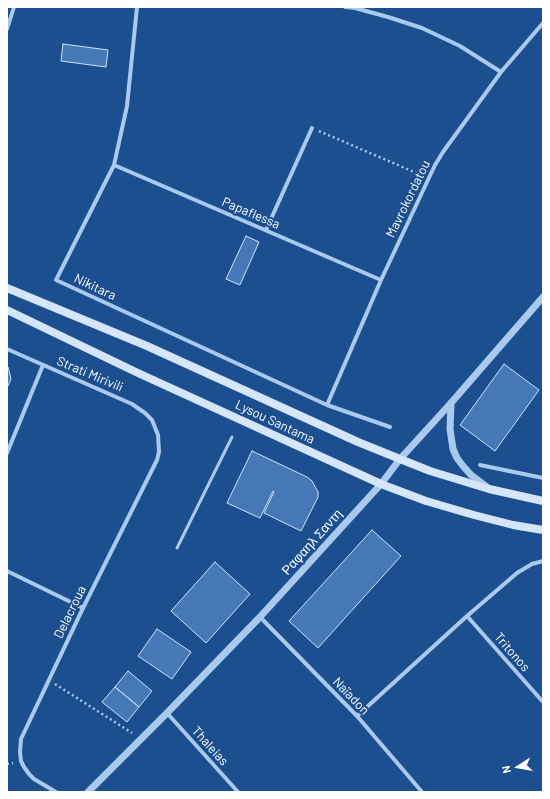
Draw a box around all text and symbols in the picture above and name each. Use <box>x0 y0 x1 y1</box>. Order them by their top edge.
street label: Mavrokordatou <box>383 158 433 240</box>
street label: Papaflessa <box>220 194 282 232</box>
street label: Nikitara <box>71 270 119 304</box>
street label: Strati Mirivili <box>54 353 126 395</box>
street label: Lysou Santama <box>233 397 317 447</box>
street label: Ραφαηλ Σαντη <box>278 506 346 578</box>
street label: Delacroua <box>51 583 89 641</box>
street label: Tritonos <box>491 629 533 675</box>
street label: Naïadon <box>329 674 373 718</box>
street label: Thaleias <box>188 723 232 769</box>
north arrow <box>498 747 538 787</box>
text: N <box>499 765 513 775</box>

